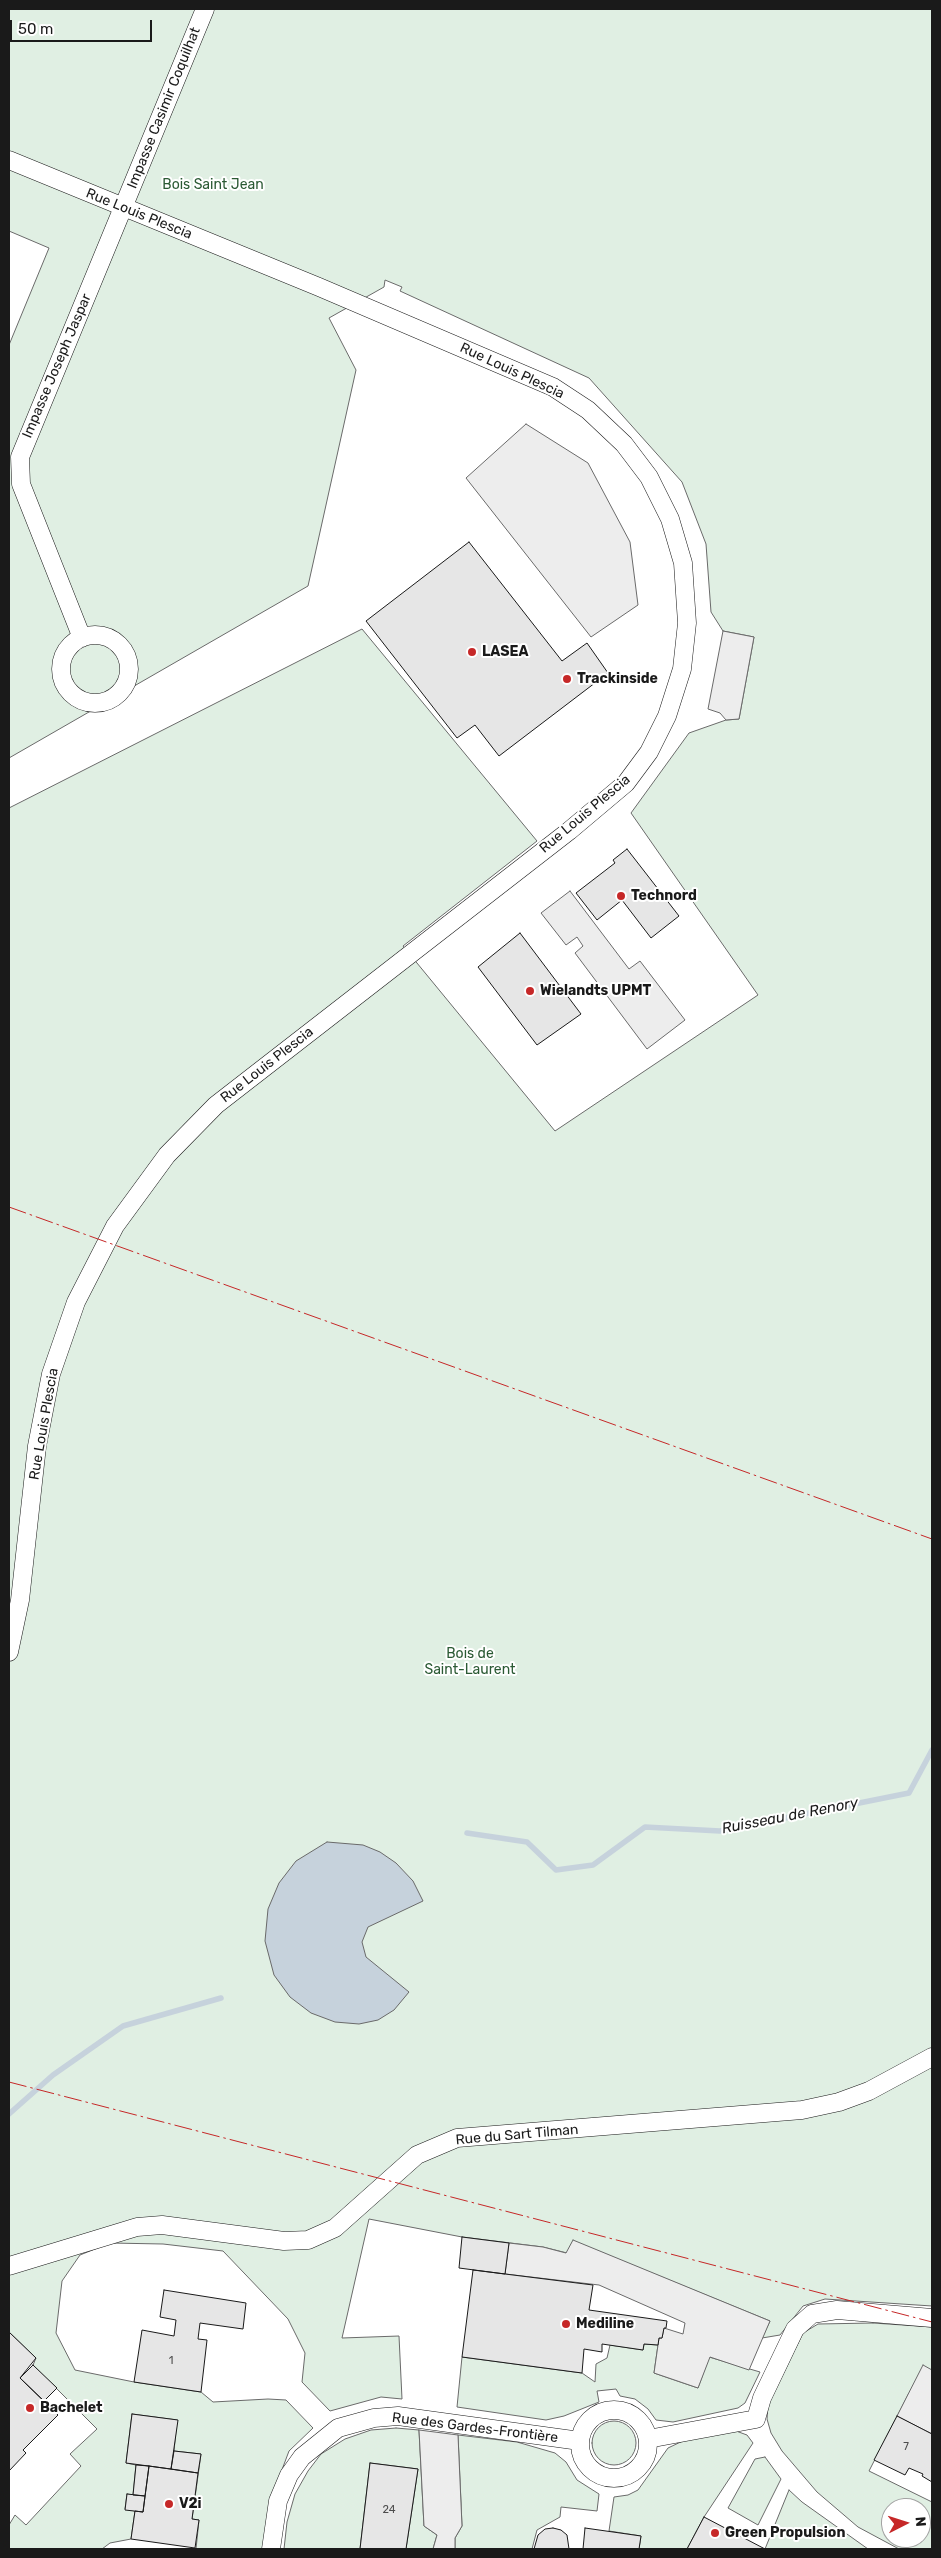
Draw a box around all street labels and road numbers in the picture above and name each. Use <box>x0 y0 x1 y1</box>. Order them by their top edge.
street label: Impasse Casimir Coquilhat <box>124 25 204 191</box>
street label: Rue Louis Plescia <box>83 185 195 243</box>
street label: Impasse Joseph Jaspar <box>19 291 95 441</box>
street label: Rue Louis Plescia <box>457 339 567 403</box>
street label: Rue Louis Plescia <box>536 771 634 857</box>
street label: Rue Louis Plescia <box>217 1024 317 1106</box>
street label: Rue Louis Plescia <box>26 1367 62 1481</box>
street label: Rue du Sart Tilman <box>455 2121 579 2149</box>
street label: Rue des Gardes-Frontière <box>391 2409 559 2447</box>

